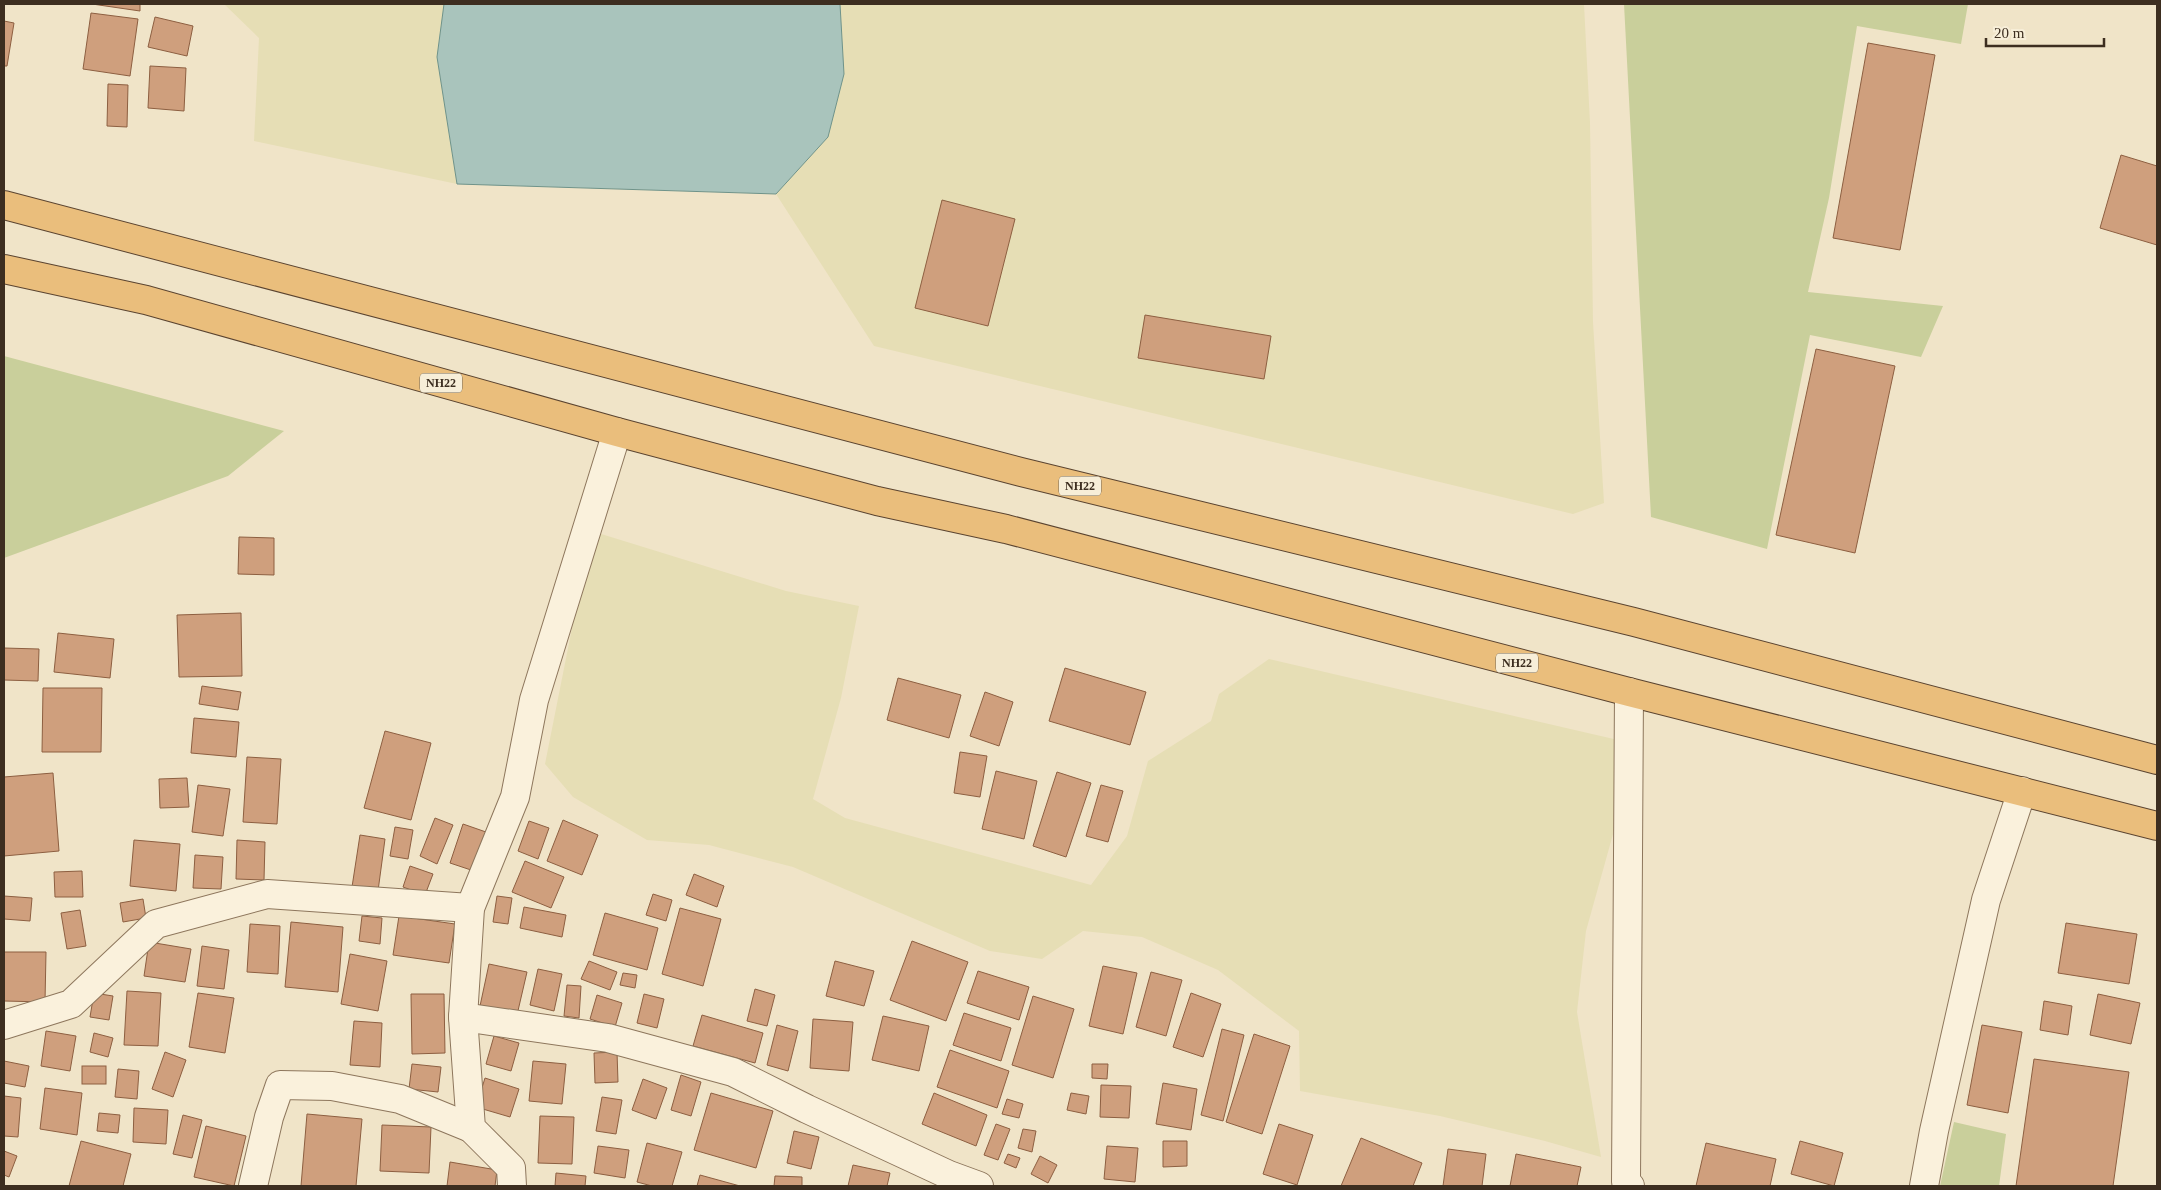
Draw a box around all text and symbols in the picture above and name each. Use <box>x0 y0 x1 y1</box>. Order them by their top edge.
scale bar <box>1986 15 2104 47</box>
text: 20 m <box>1994 25 2025 41</box>
road number: NH22 <box>420 373 462 392</box>
road number: NH22 <box>1059 476 1101 496</box>
road number: NH22 <box>1496 654 1538 672</box>

